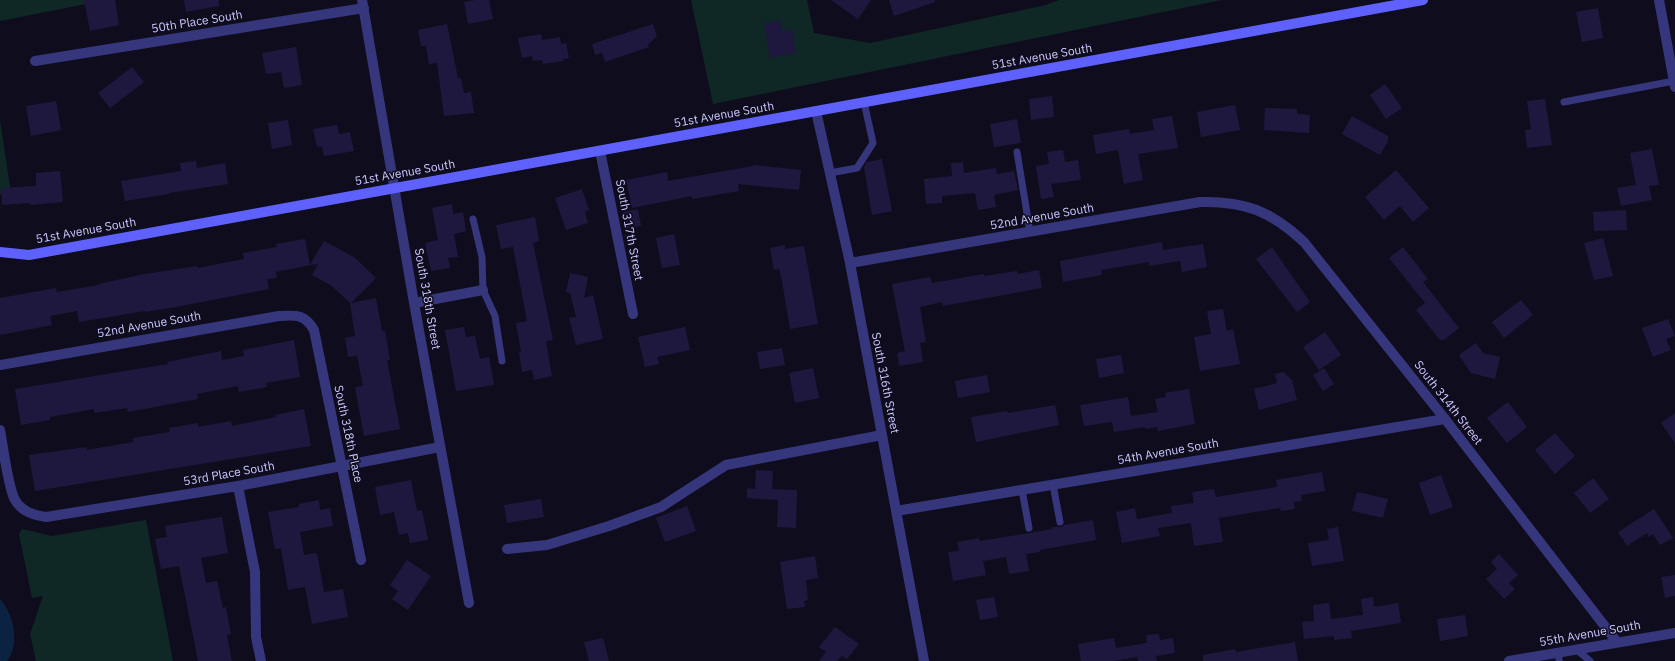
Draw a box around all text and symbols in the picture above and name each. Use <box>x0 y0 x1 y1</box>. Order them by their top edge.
street label: 50th Place South <box>150 8 244 36</box>
street label: 51st Avenue South <box>991 41 1093 73</box>
street label: 51st Avenue South <box>673 99 775 131</box>
street label: 51st Avenue South <box>354 157 456 189</box>
street label: South 317th Street <box>612 178 646 282</box>
street label: 52nd Avenue South <box>989 201 1095 233</box>
street label: 51st Avenue South <box>35 215 137 247</box>
street label: South 318th Street <box>411 247 443 351</box>
street label: 52nd Avenue South <box>96 309 202 341</box>
street label: South 316th Street <box>868 331 902 435</box>
street label: South 314th Street <box>1411 358 1485 448</box>
street label: South 318th Place <box>331 384 365 484</box>
street label: 54th Avenue South <box>1116 436 1220 468</box>
street label: 53rd Place South <box>182 459 276 489</box>
street label: 55th Avenue South <box>1538 618 1642 650</box>

